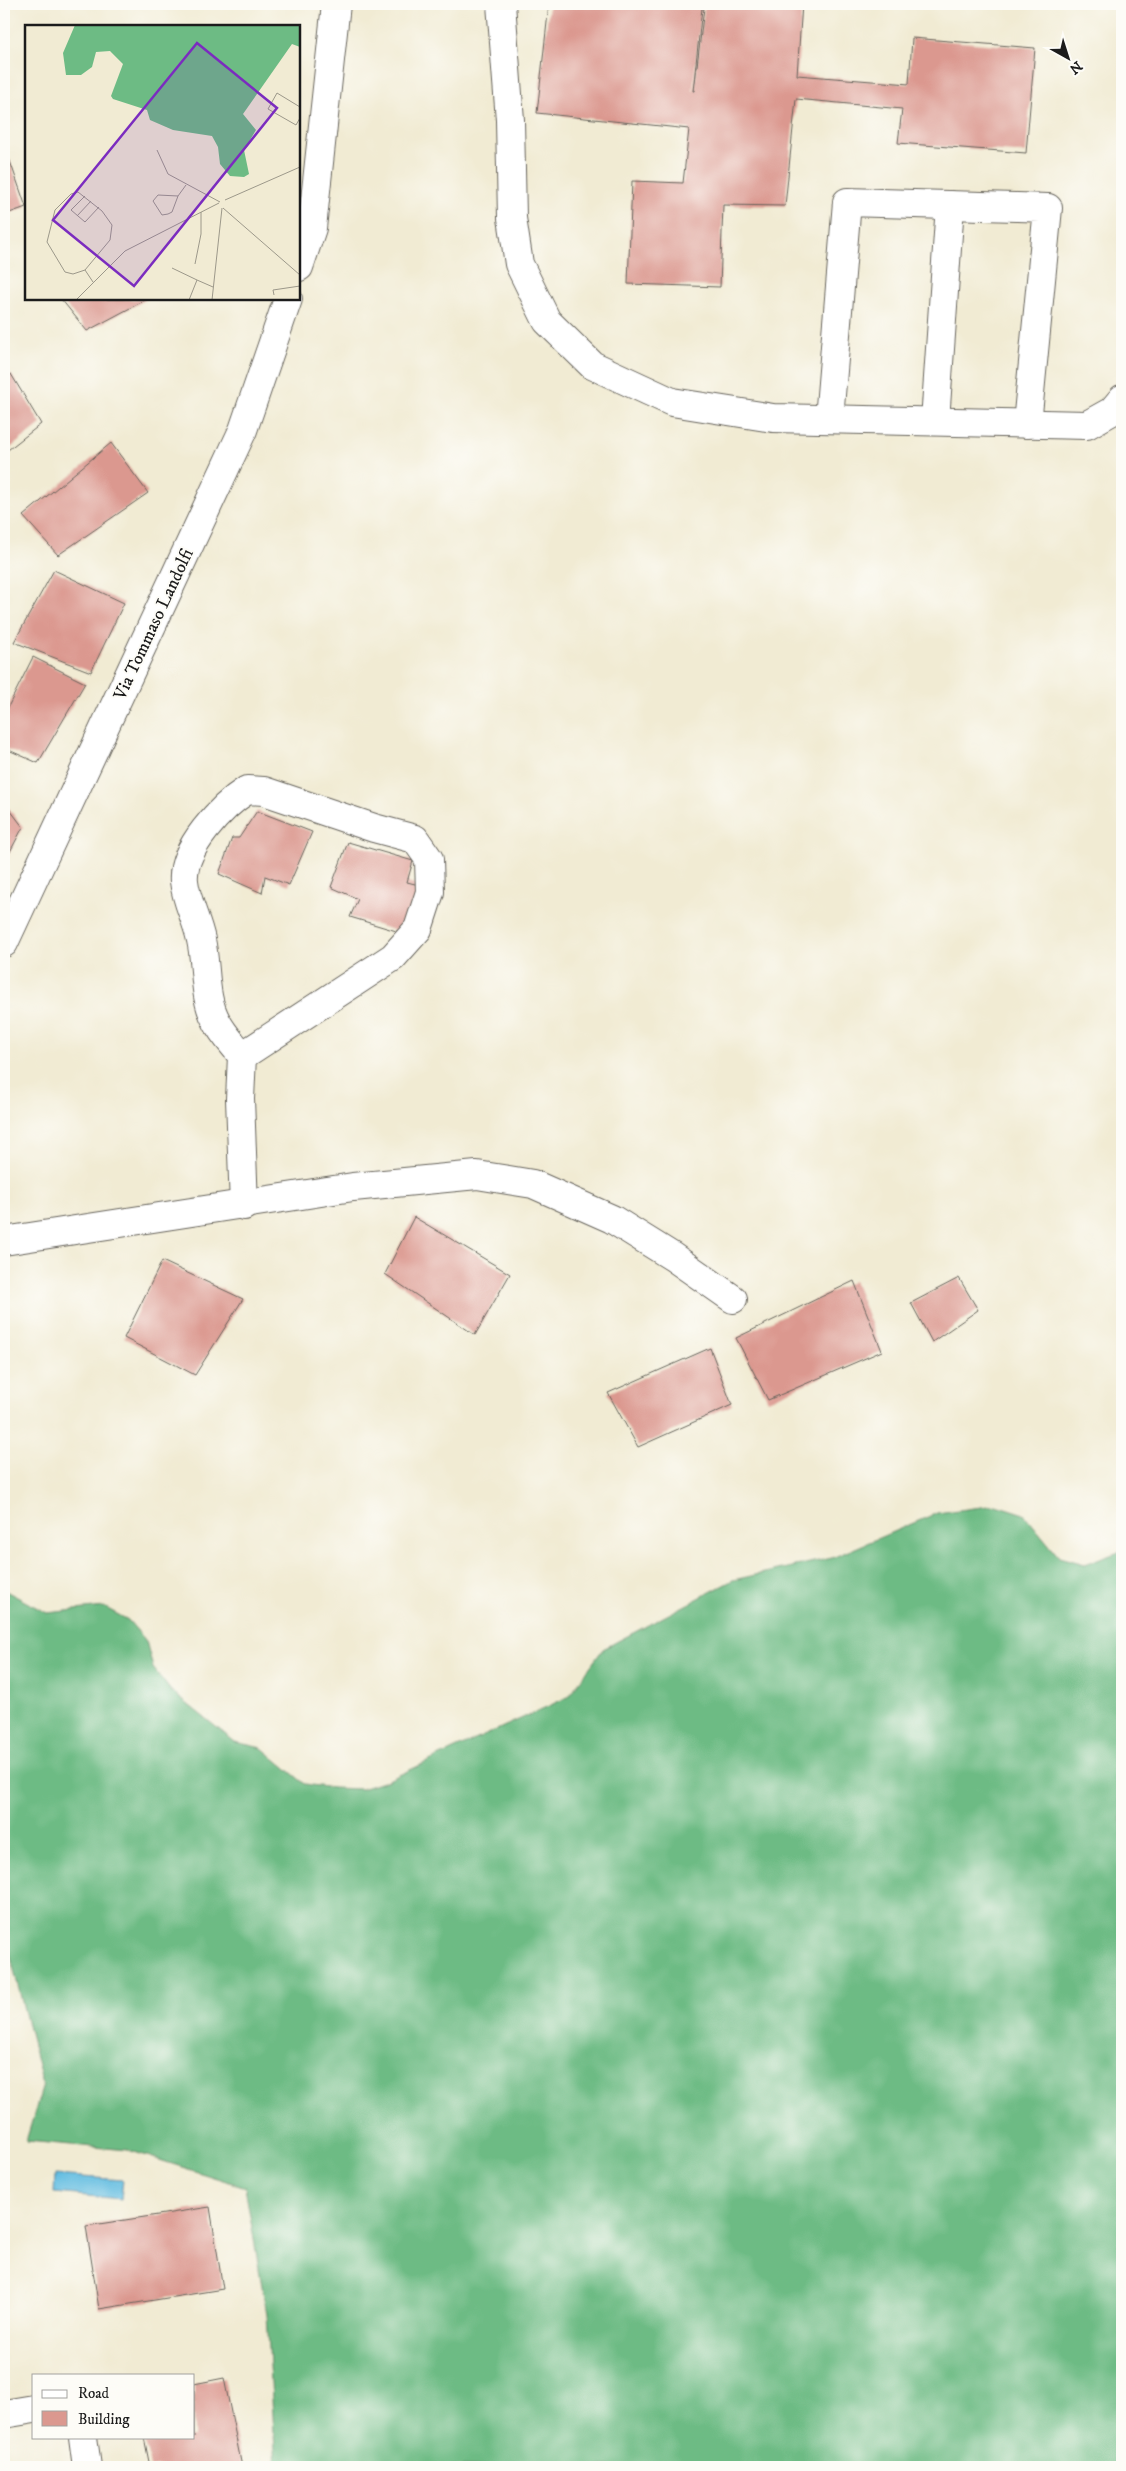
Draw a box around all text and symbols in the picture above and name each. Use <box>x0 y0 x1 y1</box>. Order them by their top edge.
inset map <box>25 25 300 300</box>
north arrow <box>1044 32 1094 82</box>
text: N <box>1065 57 1086 78</box>
street label: Via Tommaso Landolfi <box>109 545 199 704</box>
legend <box>32 2374 195 2438</box>
text: Road <box>78 2384 110 2403</box>
text: Building <box>78 2410 130 2429</box>

